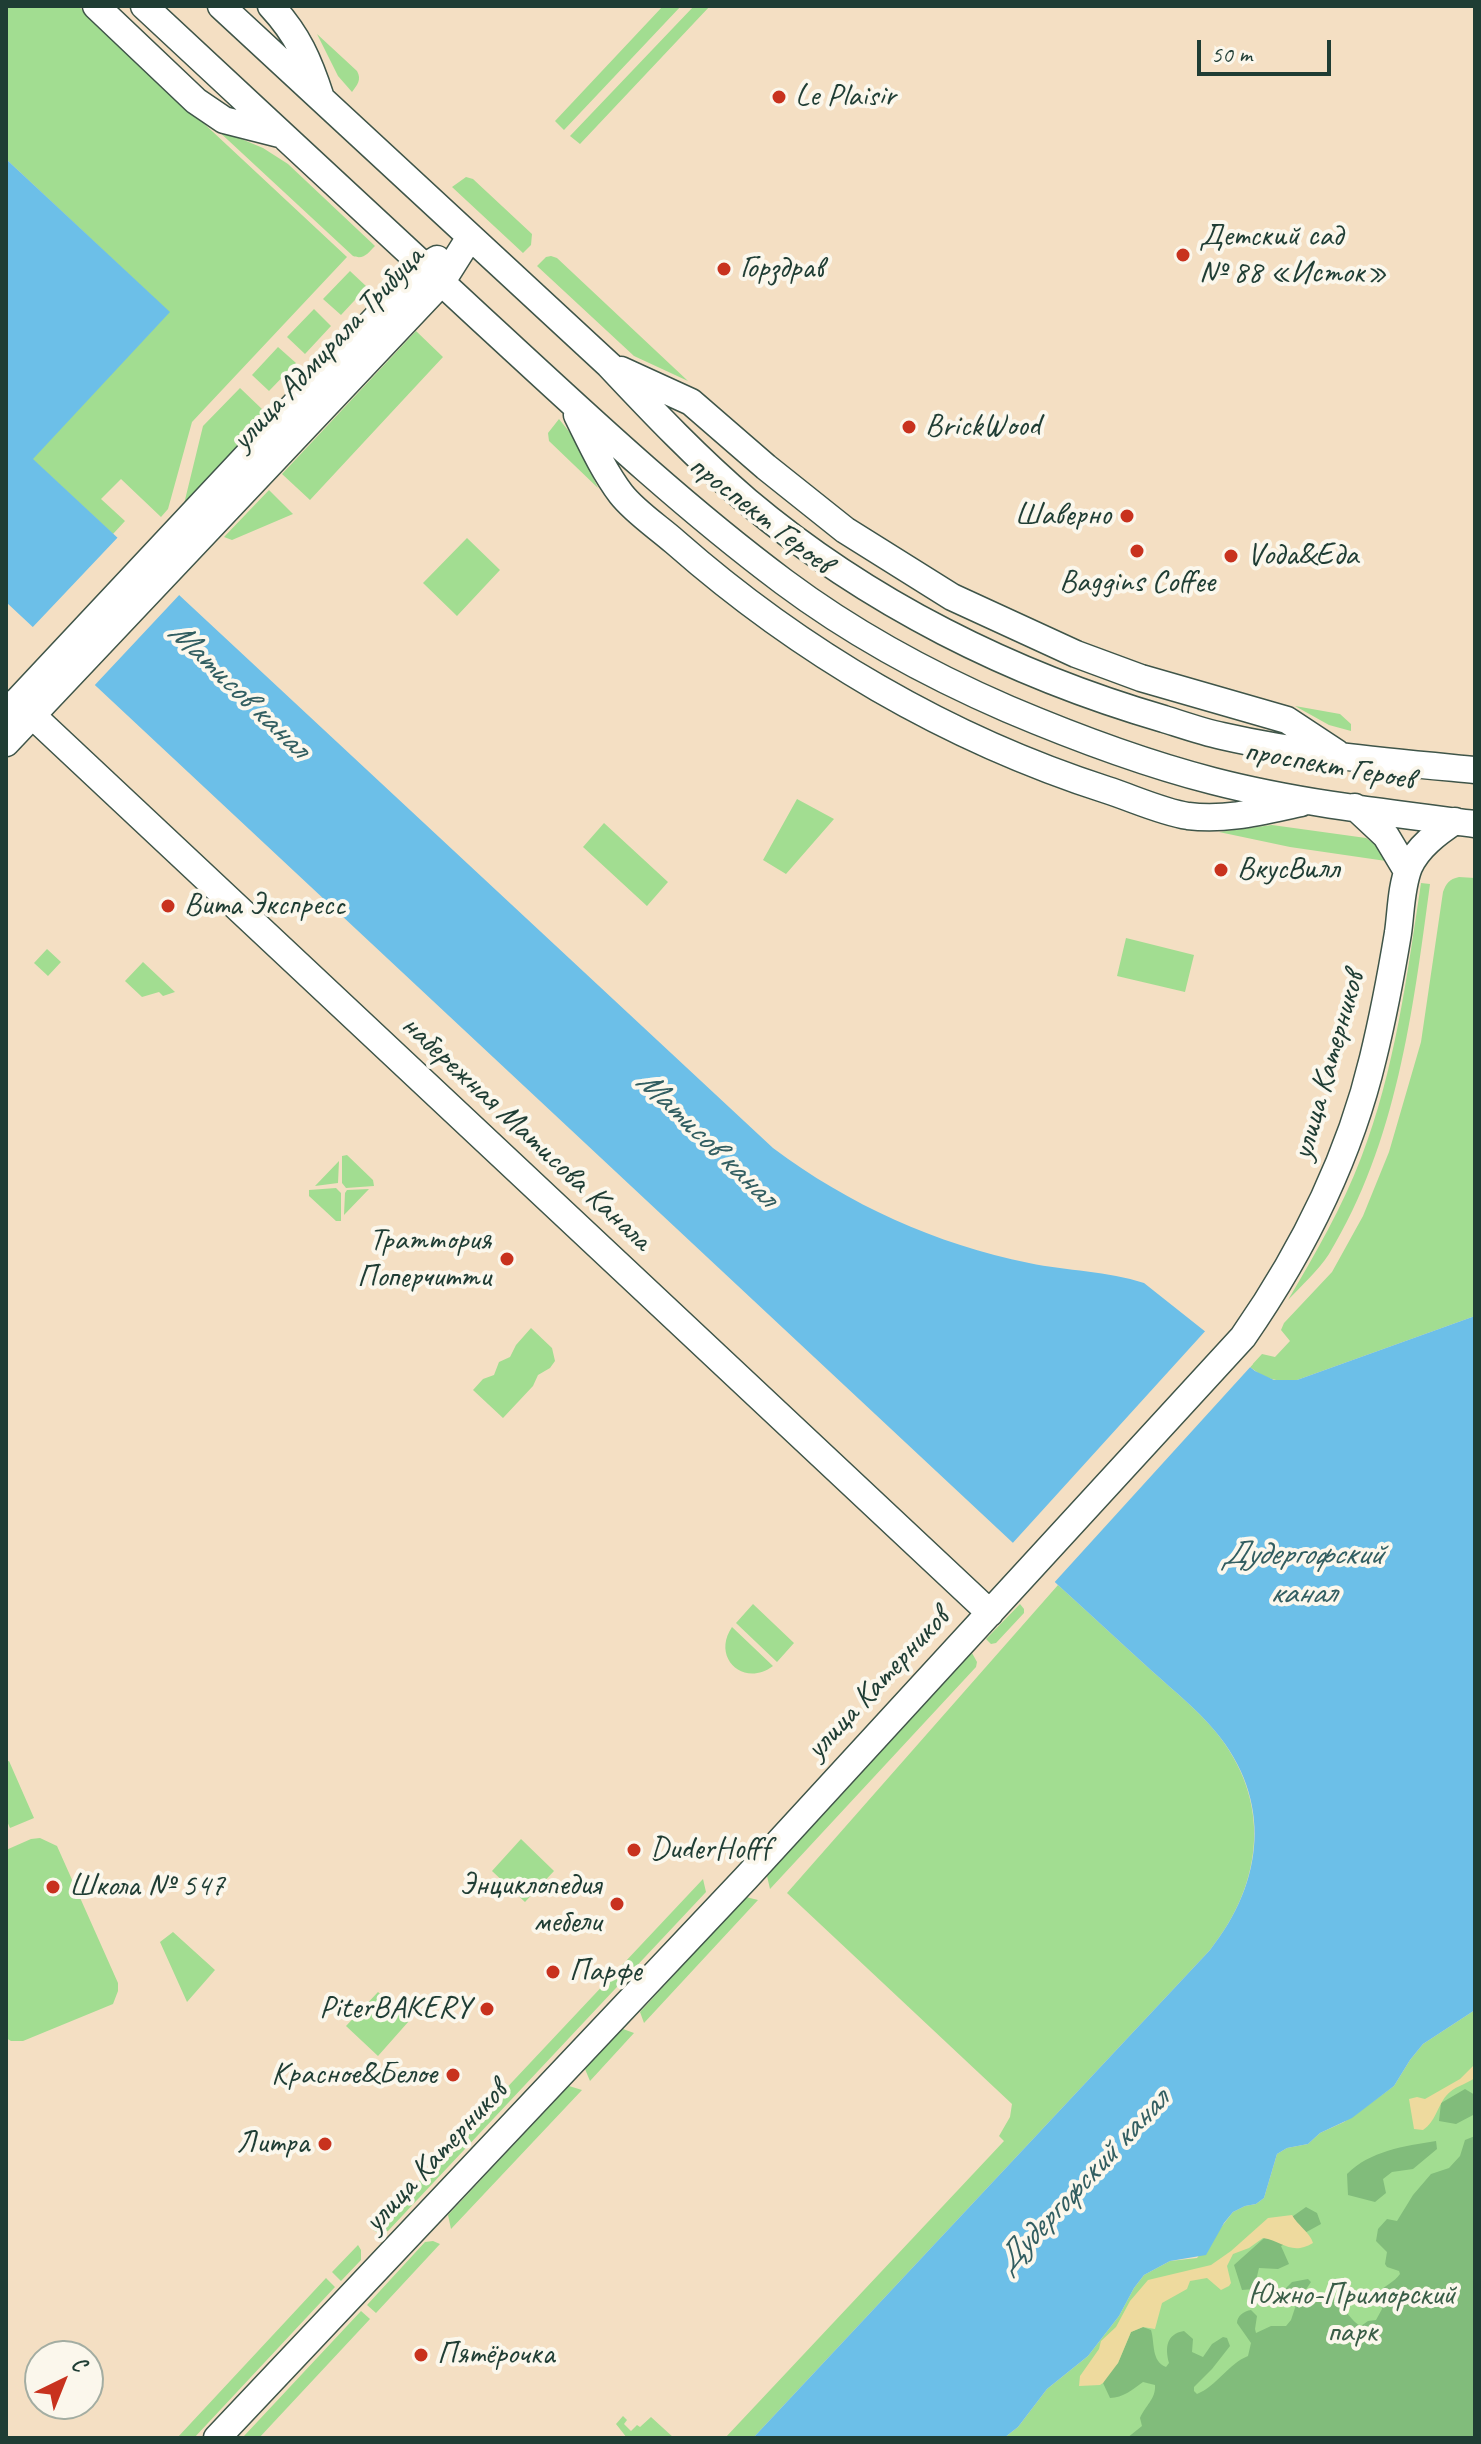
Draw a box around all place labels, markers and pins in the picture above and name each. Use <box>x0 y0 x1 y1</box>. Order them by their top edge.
place label: Le Plaisir <box>795 78 896 116</box>
marker: Le Plaisir <box>770 88 788 106</box>
place label: Детский сад № 88 «Исток» <box>1199 218 1387 293</box>
marker: Детский сад № 88 «Исток» <box>1174 246 1192 264</box>
place label: Горздрав <box>740 250 823 288</box>
marker: Горздрав <box>715 260 733 278</box>
place label: BrickWood <box>925 408 1040 446</box>
marker: BrickWood <box>900 418 918 436</box>
place label: Шаверно <box>1014 497 1111 535</box>
marker: Шаверно <box>1118 507 1136 525</box>
place label: Vода&Еда <box>1247 537 1358 575</box>
marker: Baggins Coffee <box>1128 542 1146 560</box>
marker: Vода&Еда <box>1222 547 1240 565</box>
place label: Baggins Coffee <box>1059 564 1215 602</box>
place label: ВкусВилл <box>1237 851 1339 889</box>
marker: ВкусВилл <box>1212 861 1230 879</box>
place label: Вита Экспресс <box>184 887 345 925</box>
marker: Вита Экспресс <box>159 897 177 915</box>
place label: Траттория Поперчитти <box>357 1222 491 1297</box>
marker: Траттория Поперчитти <box>498 1250 516 1268</box>
place label: DuderHofff <box>650 1831 769 1869</box>
marker: DuderHofff <box>625 1841 643 1859</box>
place label: Энциклопедия мебели <box>459 1867 601 1942</box>
place label: Школа № 547 <box>69 1868 225 1906</box>
marker: Школа № 547 <box>44 1878 62 1896</box>
marker: Энциклопедия мебели <box>608 1895 626 1913</box>
place label: Парфе <box>569 1953 641 1991</box>
marker: Парфе <box>544 1963 562 1981</box>
place label: PiterBAKERY <box>319 1990 471 2028</box>
marker: PiterBAKERY <box>478 2000 496 2018</box>
place label: Красное&Белое <box>271 2056 437 2094</box>
marker: Красное&Белое <box>444 2066 462 2084</box>
place label: Литра <box>237 2125 309 2163</box>
marker: Литра <box>316 2135 334 2153</box>
place label: Пятёрочка <box>437 2336 554 2374</box>
marker: Пятёрочка <box>412 2346 430 2364</box>

